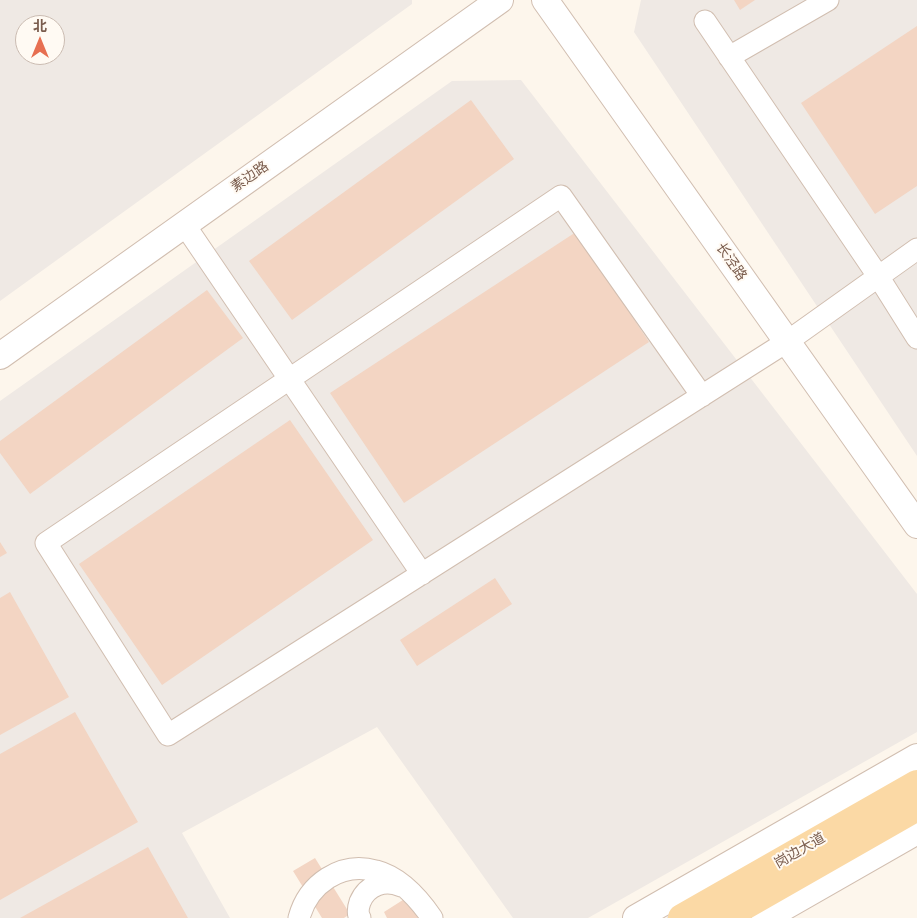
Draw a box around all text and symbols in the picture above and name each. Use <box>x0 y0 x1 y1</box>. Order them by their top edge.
north arrow <box>15 15 65 65</box>
text: 北 <box>33 18 47 34</box>
street label: 素边路 <box>228 158 272 196</box>
street label: 长泾路 <box>712 240 750 284</box>
street label: 岗边大道 <box>772 830 828 872</box>

